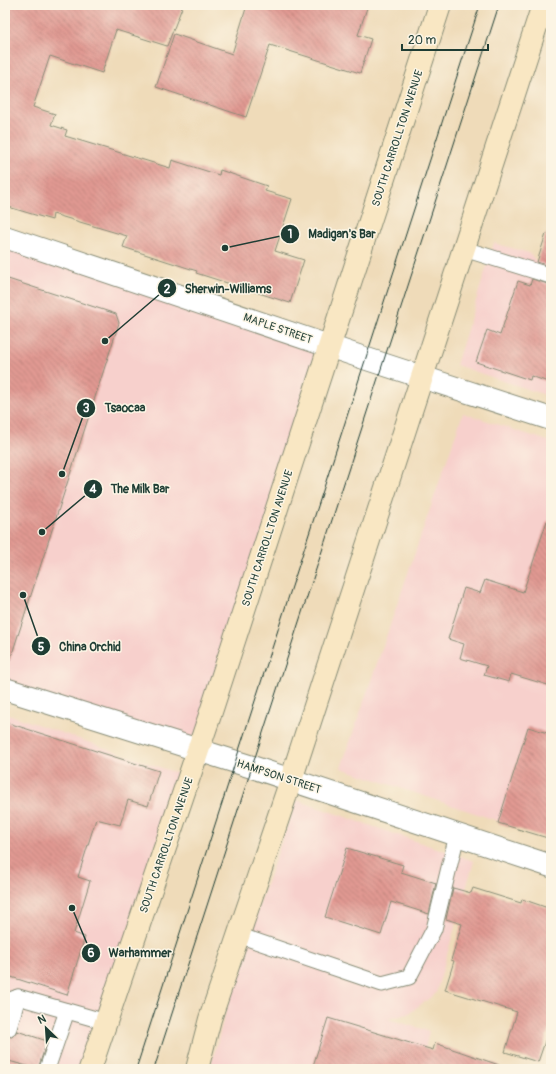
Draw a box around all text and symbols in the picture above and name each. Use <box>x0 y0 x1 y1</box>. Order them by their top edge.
scale bar <box>402 26 488 52</box>
text: 20 m <box>408 33 437 48</box>
street label: SOUTH CARROLLTON AVENUE <box>369 68 426 208</box>
callout: Madigan's Bar <box>280 222 384 246</box>
text: 1 <box>288 227 292 242</box>
text: Madigan's Bar <box>308 227 376 242</box>
callout: Sherwin-Williams <box>157 276 279 300</box>
text: 2 <box>164 282 171 297</box>
text: Sherwin-Williams <box>185 282 272 297</box>
street label: MAPLE STREET <box>242 311 314 346</box>
callout: Tsaocaa <box>76 396 153 420</box>
text: 3 <box>83 401 90 416</box>
text: Tsaocaa <box>104 401 146 416</box>
street label: SOUTH CARROLLTON AVENUE <box>239 468 296 608</box>
callout: The Milk Bar <box>83 477 177 501</box>
text: 4 <box>89 482 97 497</box>
text: The Milk Bar <box>110 482 170 497</box>
callout: China Orchid <box>31 634 129 658</box>
text: 5 <box>38 640 45 655</box>
text: China Orchid <box>59 640 121 655</box>
street label: HAMPSON STREET <box>235 757 323 796</box>
street label: SOUTH CARROLLTON AVENUE <box>137 775 196 915</box>
callout: Warhammer <box>81 941 180 965</box>
text: 6 <box>88 946 95 961</box>
text: Warhammer <box>109 946 172 961</box>
north arrow <box>26 1008 66 1048</box>
text: N <box>36 1012 49 1027</box>

